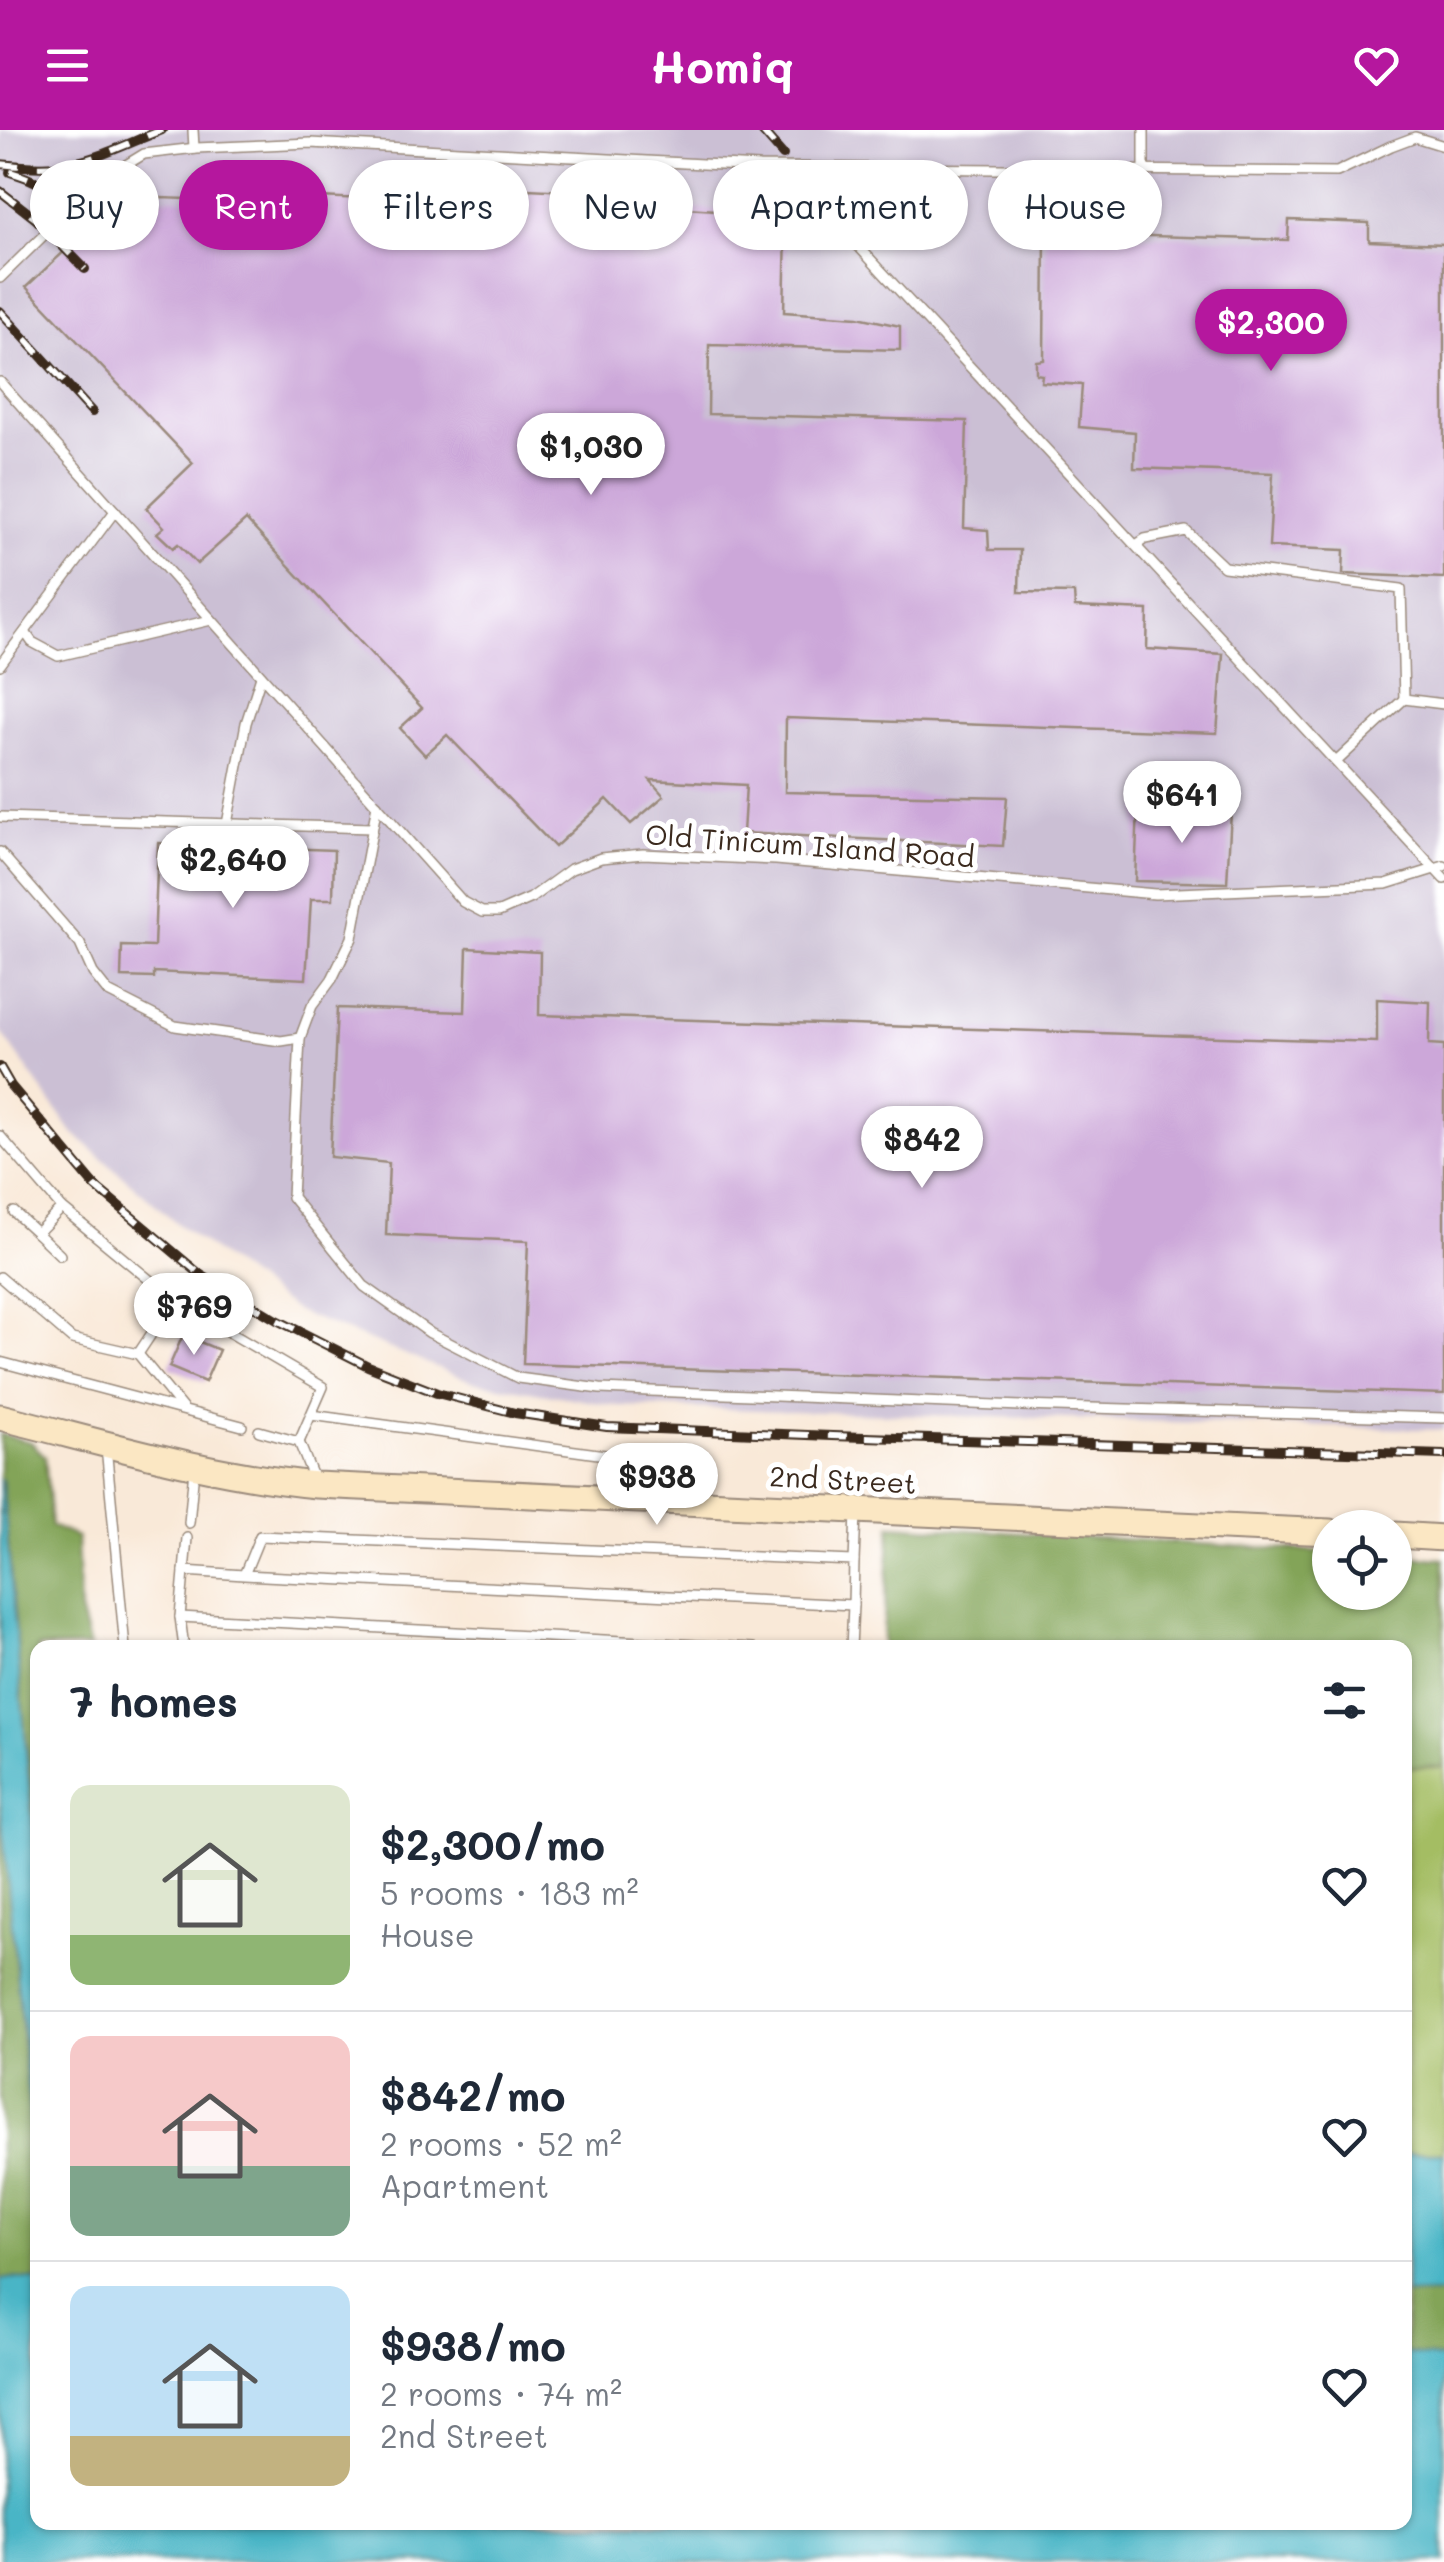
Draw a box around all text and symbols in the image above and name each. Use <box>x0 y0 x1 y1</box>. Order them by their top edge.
text: Homiq <box>650 36 794 94</box>
icon: menu <box>40 38 95 93</box>
icon: heart <box>1349 38 1404 93</box>
chip: Buy <box>30 160 159 250</box>
chip: Rent <box>179 160 328 250</box>
chip: Filters <box>348 160 529 250</box>
chip: New <box>549 160 693 250</box>
chip: Apartment <box>713 160 968 250</box>
chip: House <box>988 160 1162 250</box>
pin: $2,300 <box>1190 289 1352 374</box>
text: $2,300 <box>1217 300 1325 342</box>
pin: $1,030 <box>510 413 672 498</box>
text: $1,030 <box>539 424 643 466</box>
pin: $641 <box>1123 761 1241 846</box>
text: $641 <box>1145 772 1219 814</box>
street label: Old Tinicum Island Road <box>644 816 976 874</box>
pin: $2,640 <box>152 826 314 911</box>
text: $2,640 <box>179 837 287 879</box>
pin: $842 <box>863 1106 981 1191</box>
text: $842 <box>883 1117 961 1159</box>
pin: $769 <box>135 1273 253 1358</box>
text: $769 <box>156 1284 232 1326</box>
pin: $938 <box>598 1443 716 1528</box>
text: $938 <box>618 1454 696 1496</box>
street label: 2nd Street <box>769 1457 917 1501</box>
map controls <box>1312 1510 1412 1610</box>
button: locate <box>1312 1510 1412 1610</box>
text: 7 homes <box>70 1673 238 1728</box>
icon: filters <box>1317 1673 1372 1728</box>
text: $2,300/mo <box>380 1816 605 1871</box>
icon: home <box>150 1825 270 1945</box>
icon: heart <box>1317 1858 1372 1913</box>
text: 5 rooms · 183 m² <box>380 1871 639 1913</box>
text: House <box>380 1913 475 1955</box>
text: $842/mo <box>380 2067 565 2122</box>
icon: home <box>150 2076 270 2196</box>
icon: heart <box>1317 2109 1372 2164</box>
text: 2 rooms · 52 m² <box>380 2122 622 2164</box>
text: Apartment <box>380 2164 549 2206</box>
text: $938/mo <box>380 2317 566 2372</box>
icon: home <box>150 2326 270 2446</box>
icon: heart <box>1317 2359 1372 2414</box>
text: 2 rooms · 74 m² <box>380 2372 622 2414</box>
text: 2nd Street <box>380 2414 548 2456</box>

